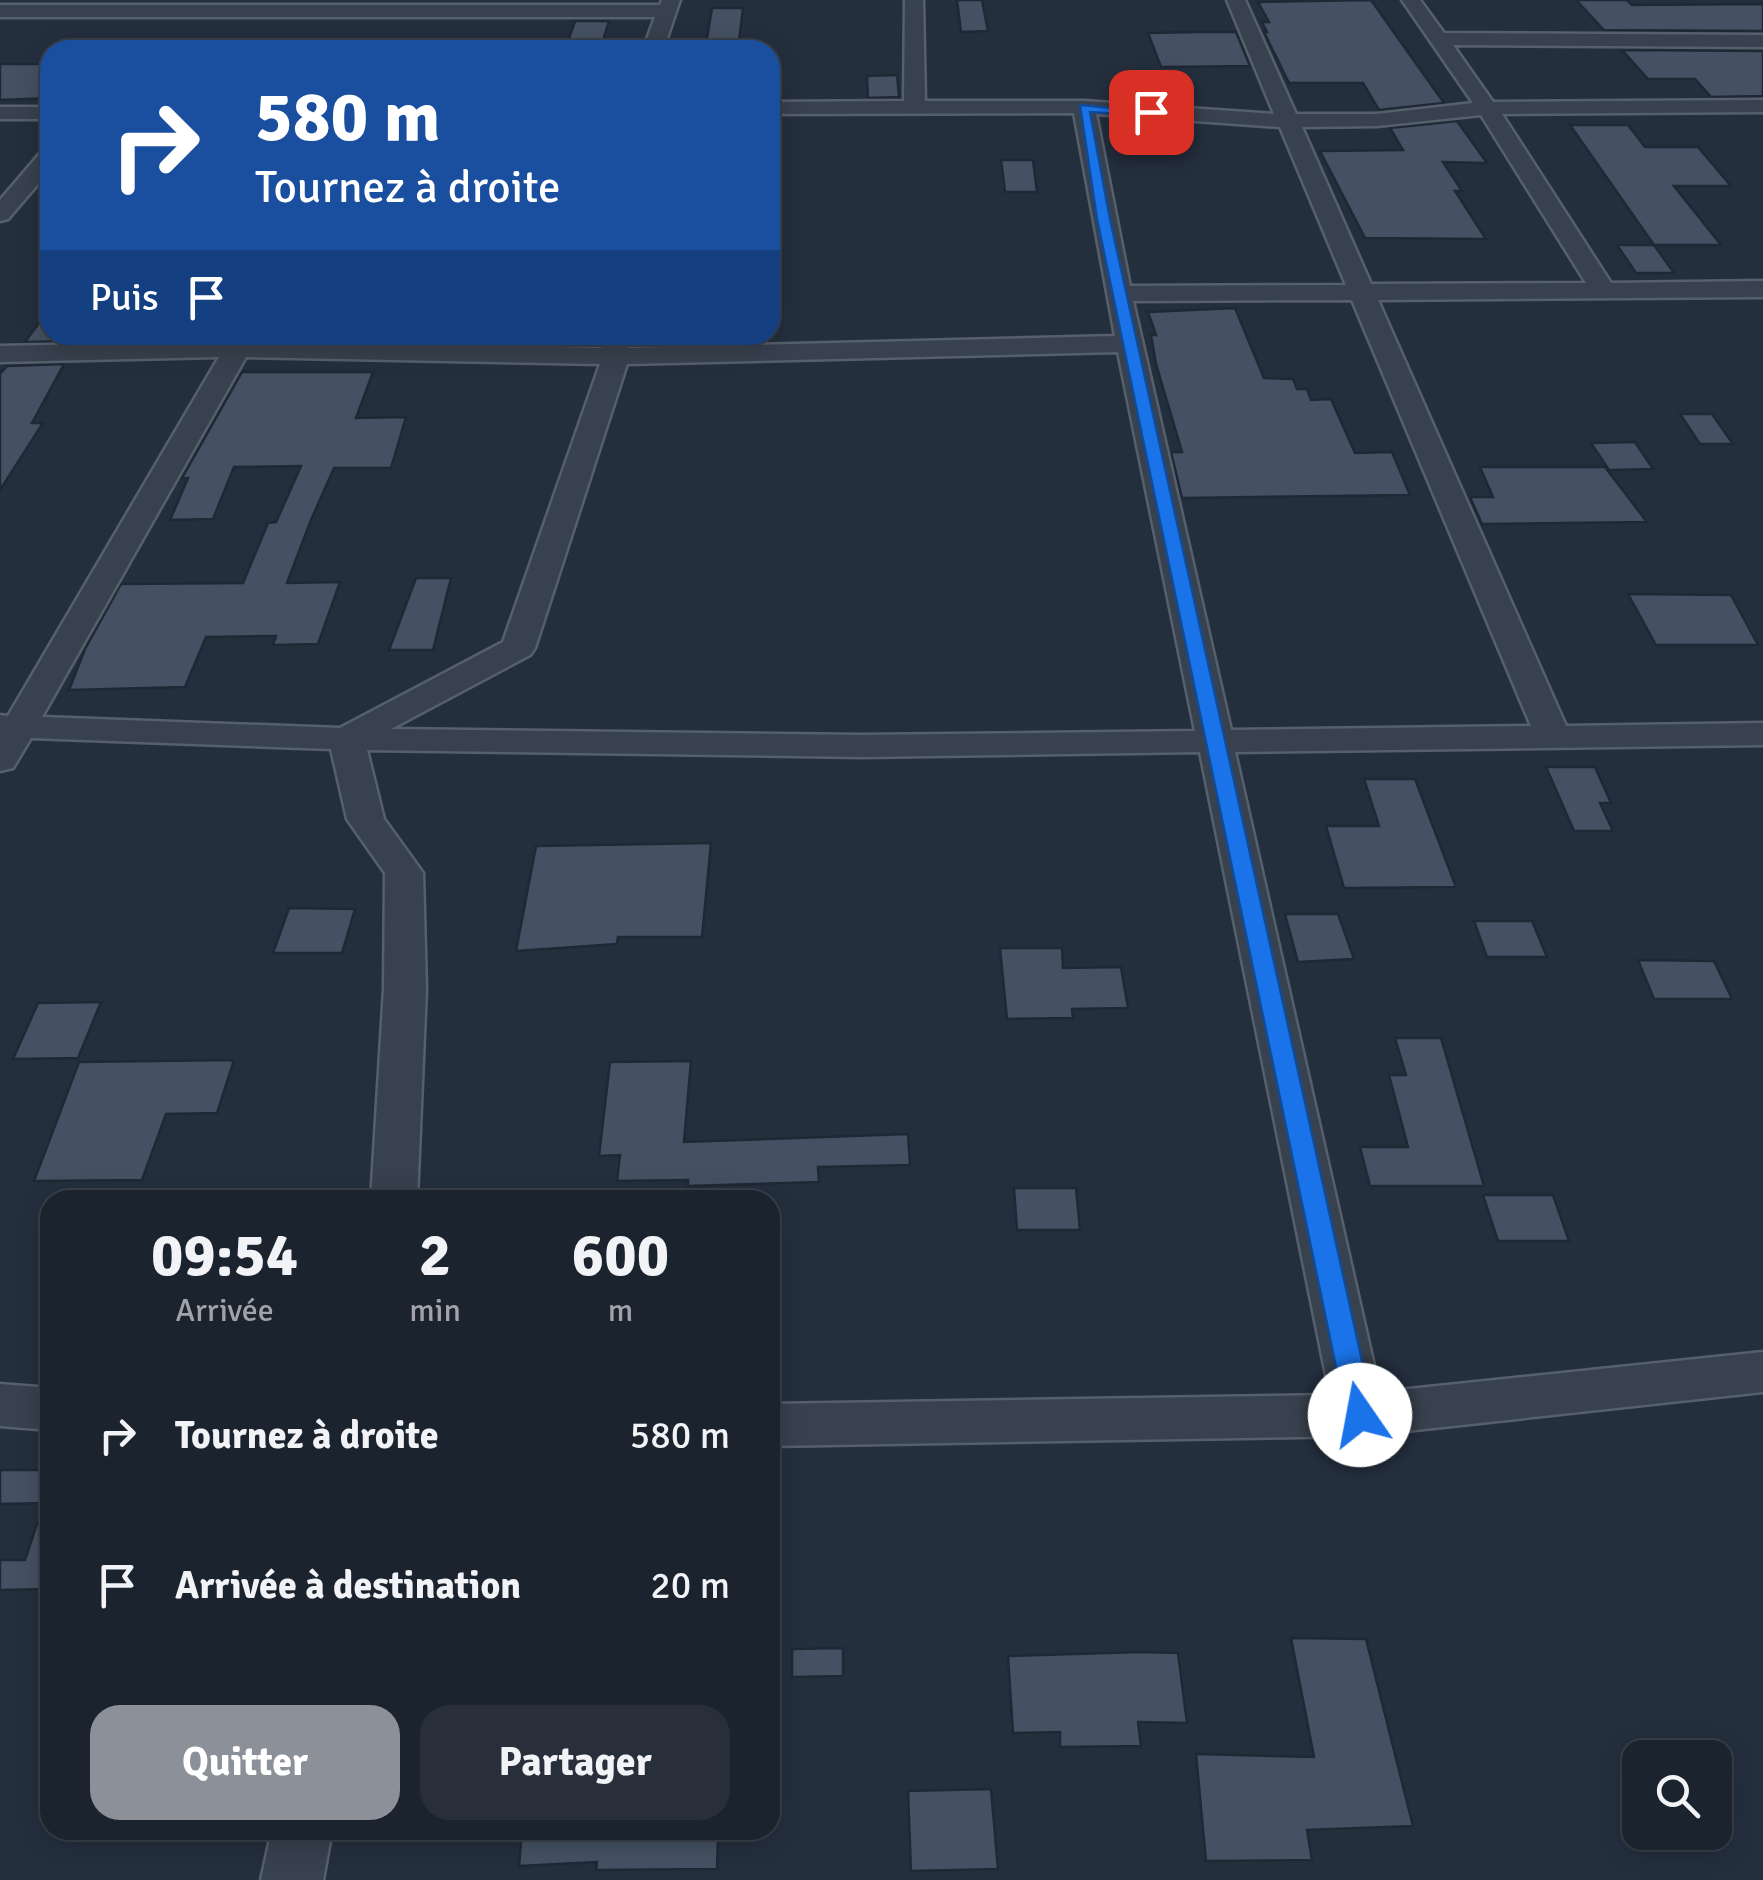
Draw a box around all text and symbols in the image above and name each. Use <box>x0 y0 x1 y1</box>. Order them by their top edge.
pin <box>1109 70 1194 155</box>
text: 580 m <box>255 74 440 160</box>
icon: right <box>90 80 220 210</box>
icon: arrive <box>1124 85 1179 140</box>
text: Tournez à droite <box>255 160 561 215</box>
icon: arrive <box>179 270 234 325</box>
text: Puis <box>90 274 159 321</box>
text: 09:54 <box>151 1219 298 1293</box>
text: 2 <box>419 1219 451 1293</box>
text: 600 <box>572 1219 669 1293</box>
text: Arrivée <box>176 1291 274 1330</box>
text: min <box>409 1291 461 1330</box>
text: m <box>608 1291 633 1330</box>
position arrow <box>1308 1363 1412 1467</box>
icon: right <box>90 1408 145 1463</box>
text: Tournez à droite <box>175 1412 439 1459</box>
text: 580 m <box>630 1412 730 1459</box>
icon: arrive <box>90 1558 145 1613</box>
text: Arrivée à destination <box>175 1562 521 1609</box>
text: 20 m <box>650 1562 730 1609</box>
button: Quitter <box>90 1705 400 1820</box>
button: Partager <box>420 1705 730 1820</box>
map controls <box>1622 1740 1732 1850</box>
button: search <box>1622 1740 1732 1850</box>

